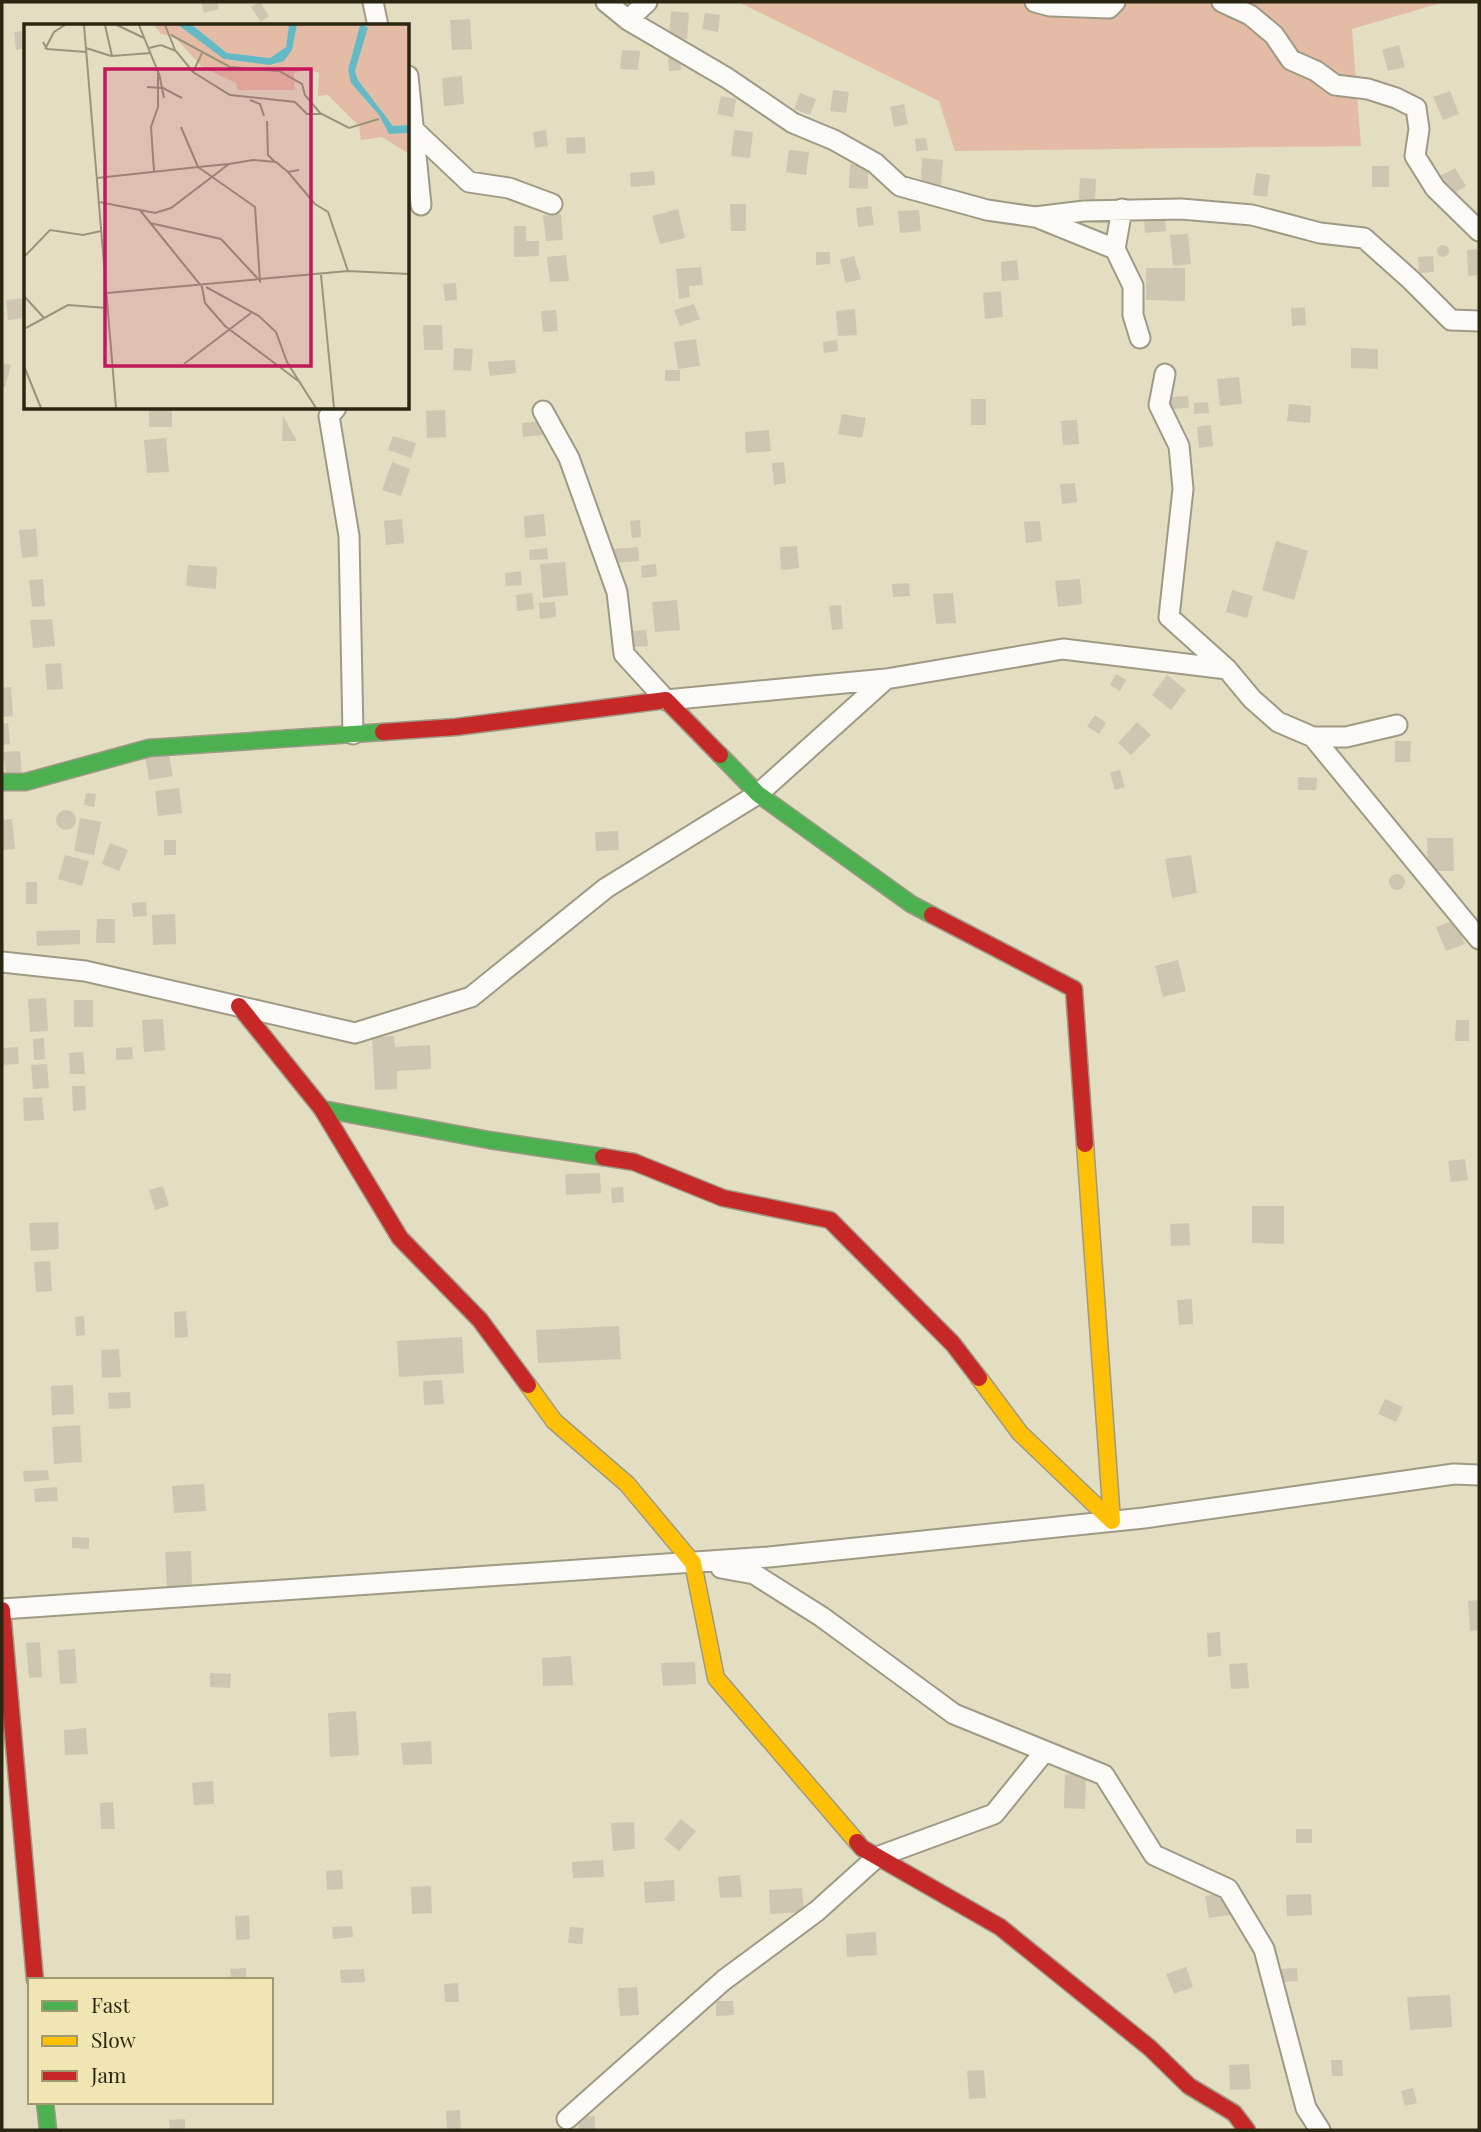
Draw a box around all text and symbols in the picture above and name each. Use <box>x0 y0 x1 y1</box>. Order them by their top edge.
inset map <box>24 24 410 410</box>
legend <box>28 1978 273 2104</box>
text: Fast <box>91 1990 130 2018</box>
text: Slow <box>91 2025 136 2053</box>
text: Jam <box>90 2060 127 2088</box>

